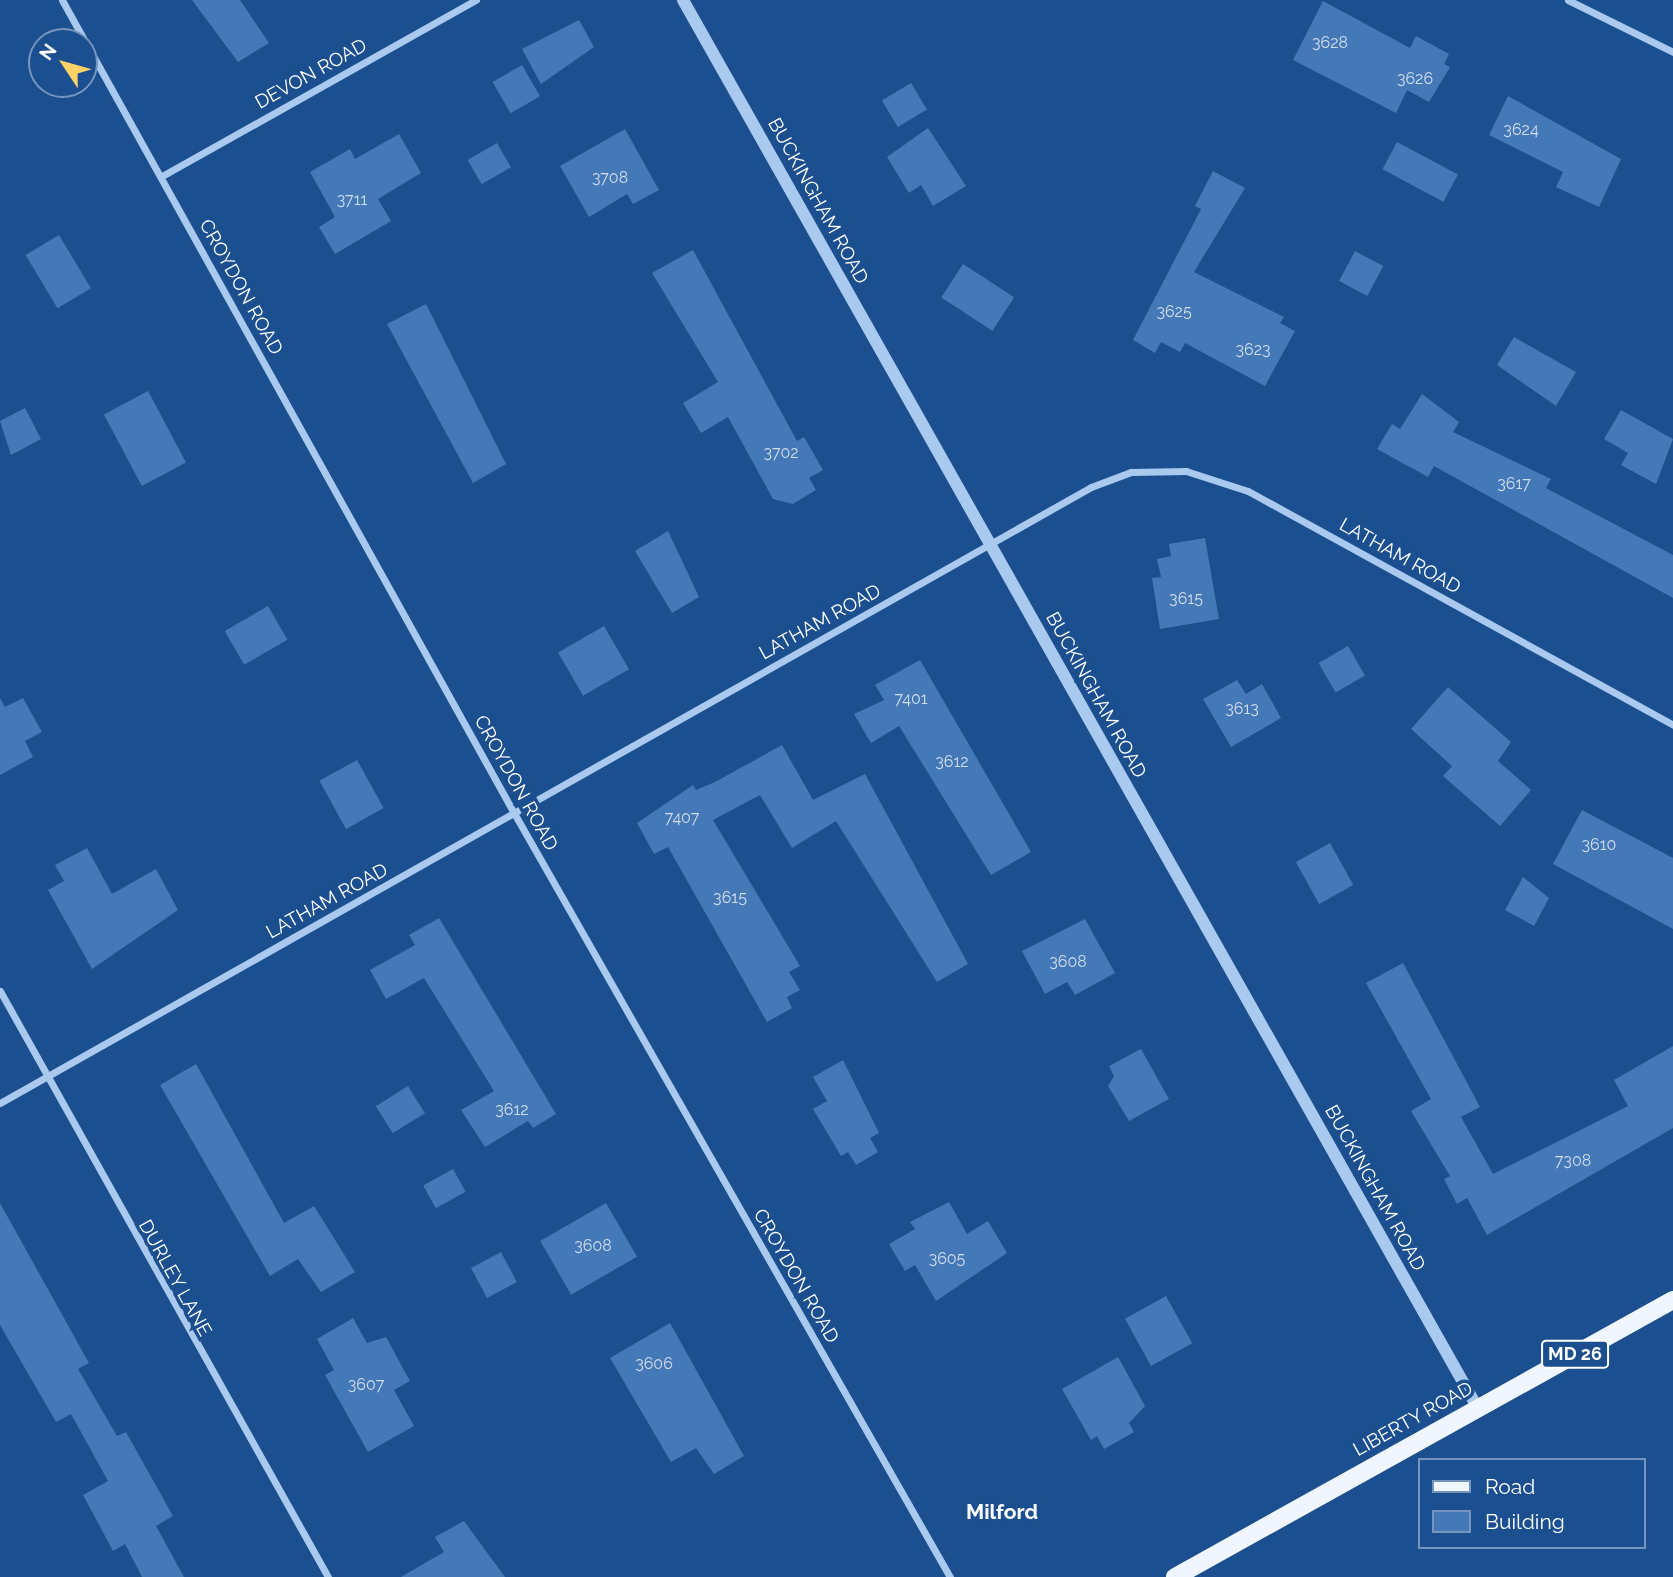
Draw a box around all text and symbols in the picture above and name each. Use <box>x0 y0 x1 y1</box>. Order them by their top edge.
north arrow <box>28 28 98 98</box>
house number: 3628 <box>1312 33 1348 53</box>
street label: DEVON ROAD <box>251 34 371 114</box>
text: N <box>34 40 61 64</box>
house number: 3626 <box>1397 69 1433 89</box>
street label: BUCKINGHAM ROAD <box>763 114 873 288</box>
house number: 3624 <box>1503 120 1539 140</box>
house number: 3708 <box>592 168 628 188</box>
house number: 3711 <box>337 190 367 210</box>
street label: CROYDON ROAD <box>194 215 288 359</box>
house number: 3625 <box>1156 302 1192 322</box>
house number: 3623 <box>1235 340 1271 360</box>
house number: 3702 <box>763 443 799 463</box>
house number: 3617 <box>1497 474 1531 494</box>
street label: LATHAM ROAD <box>1335 513 1465 599</box>
street label: LATHAM ROAD <box>755 579 885 665</box>
house number: 3615 <box>1169 589 1203 609</box>
street label: BUCKINGHAM ROAD <box>1041 608 1151 782</box>
house number: 7401 <box>894 689 928 709</box>
house number: 3613 <box>1225 699 1259 719</box>
street label: CROYDON ROAD <box>469 711 563 855</box>
house number: 3612 <box>935 752 969 772</box>
house number: 7407 <box>665 808 699 828</box>
house number: 3610 <box>1582 835 1616 855</box>
street label: LATHAM ROAD <box>262 858 392 944</box>
house number: 3615 <box>713 888 747 908</box>
house number: 3608 <box>1049 952 1087 972</box>
house number: 3612 <box>495 1100 529 1120</box>
street label: BUCKINGHAM ROAD <box>1320 1101 1430 1275</box>
house number: 7308 <box>1555 1151 1591 1171</box>
street label: CROYDON ROAD <box>748 1205 844 1347</box>
street label: DURLEY LANE <box>133 1215 217 1341</box>
house number: 3608 <box>574 1236 612 1256</box>
house number: 3605 <box>929 1249 965 1269</box>
road number: MD 26 <box>1540 1339 1610 1368</box>
house number: 3606 <box>635 1354 673 1374</box>
house number: 3607 <box>348 1375 384 1395</box>
street label: LIBERTY ROAD <box>1349 1377 1477 1461</box>
legend <box>1418 1458 1645 1549</box>
text: Road <box>1485 1474 1535 1499</box>
district label: Milford <box>966 1499 1038 1525</box>
text: Building <box>1485 1509 1565 1534</box>

